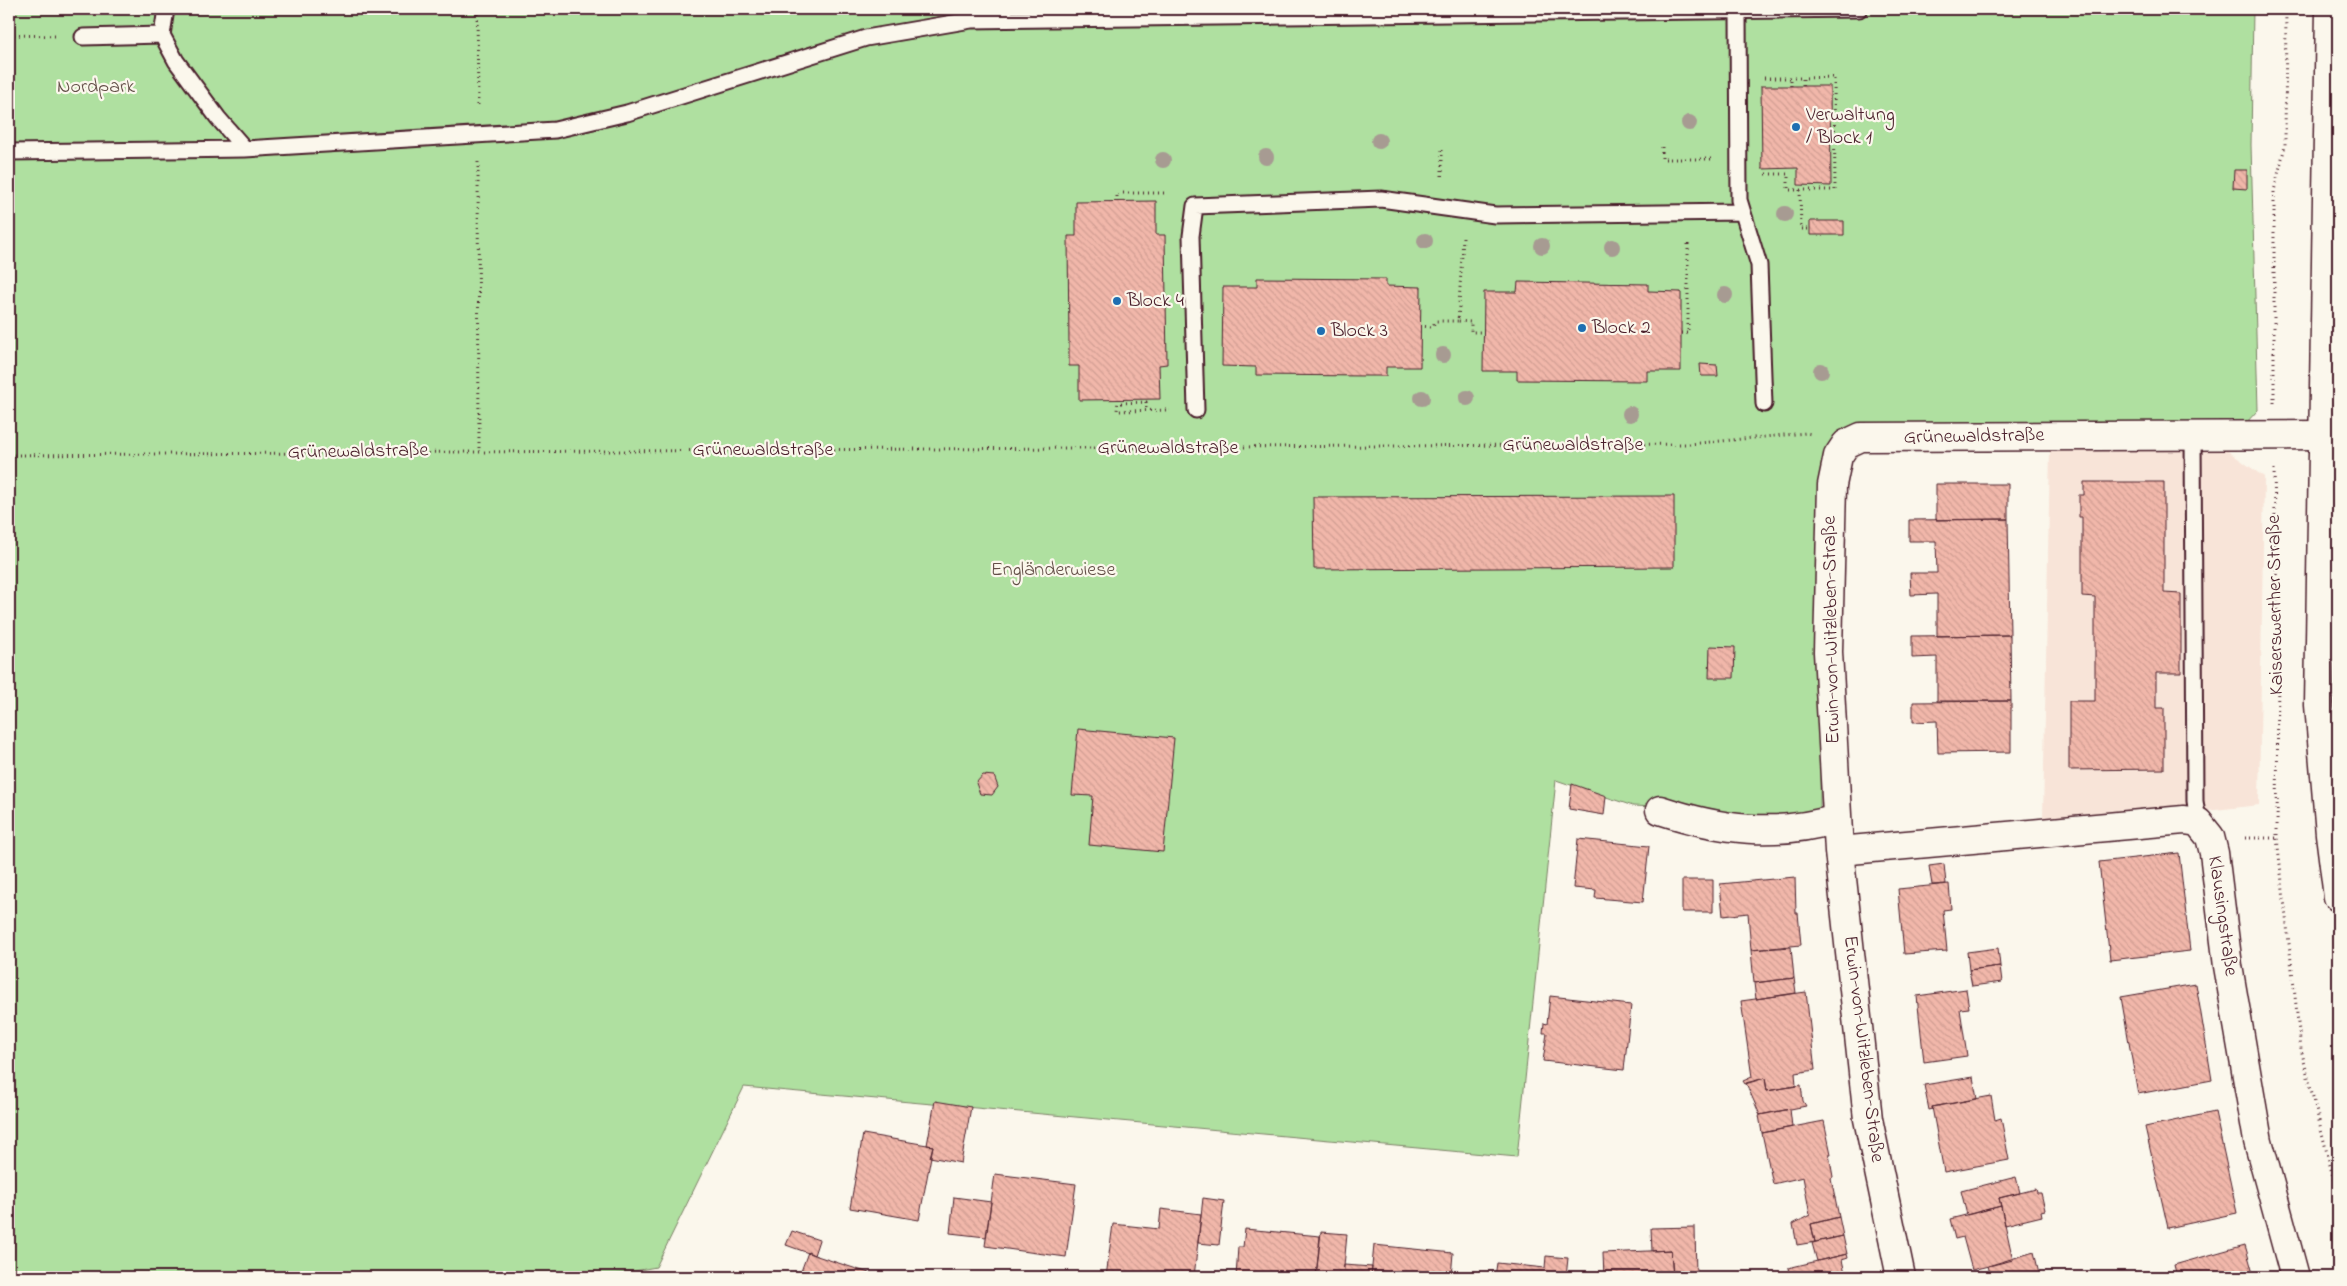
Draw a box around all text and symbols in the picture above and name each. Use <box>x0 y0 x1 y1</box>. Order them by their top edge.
park label: Nordpark <box>57 73 135 102</box>
place label: Verwaltung / Block 1 <box>1805 101 1895 153</box>
marker: Verwaltung / Block 1 <box>1790 121 1802 133</box>
place label: Block 4 <box>1126 287 1184 316</box>
marker: Block 4 <box>1111 295 1123 307</box>
place label: Block 2 <box>1591 314 1651 343</box>
place label: Block 3 <box>1330 317 1388 346</box>
marker: Block 2 <box>1576 322 1588 334</box>
marker: Block 3 <box>1315 325 1327 337</box>
street label: Grünewaldstraße <box>1903 421 2045 453</box>
street label: Grünewaldstraße <box>1503 431 1643 460</box>
street label: Grünewaldstraße <box>1098 434 1238 463</box>
street label: Grünewaldstraße <box>287 436 429 468</box>
street label: Grünewaldstraße <box>693 436 833 465</box>
street label: Kaiserswerther Straße <box>2260 515 2292 695</box>
street label: Erwin-von-Witzleben-Straße <box>1816 516 1848 744</box>
park label: Engländerwiese <box>991 556 1115 586</box>
street label: Klausingstraße <box>2198 854 2245 978</box>
street label: Erwin-von-Witzleben-Straße <box>1835 934 1891 1164</box>

